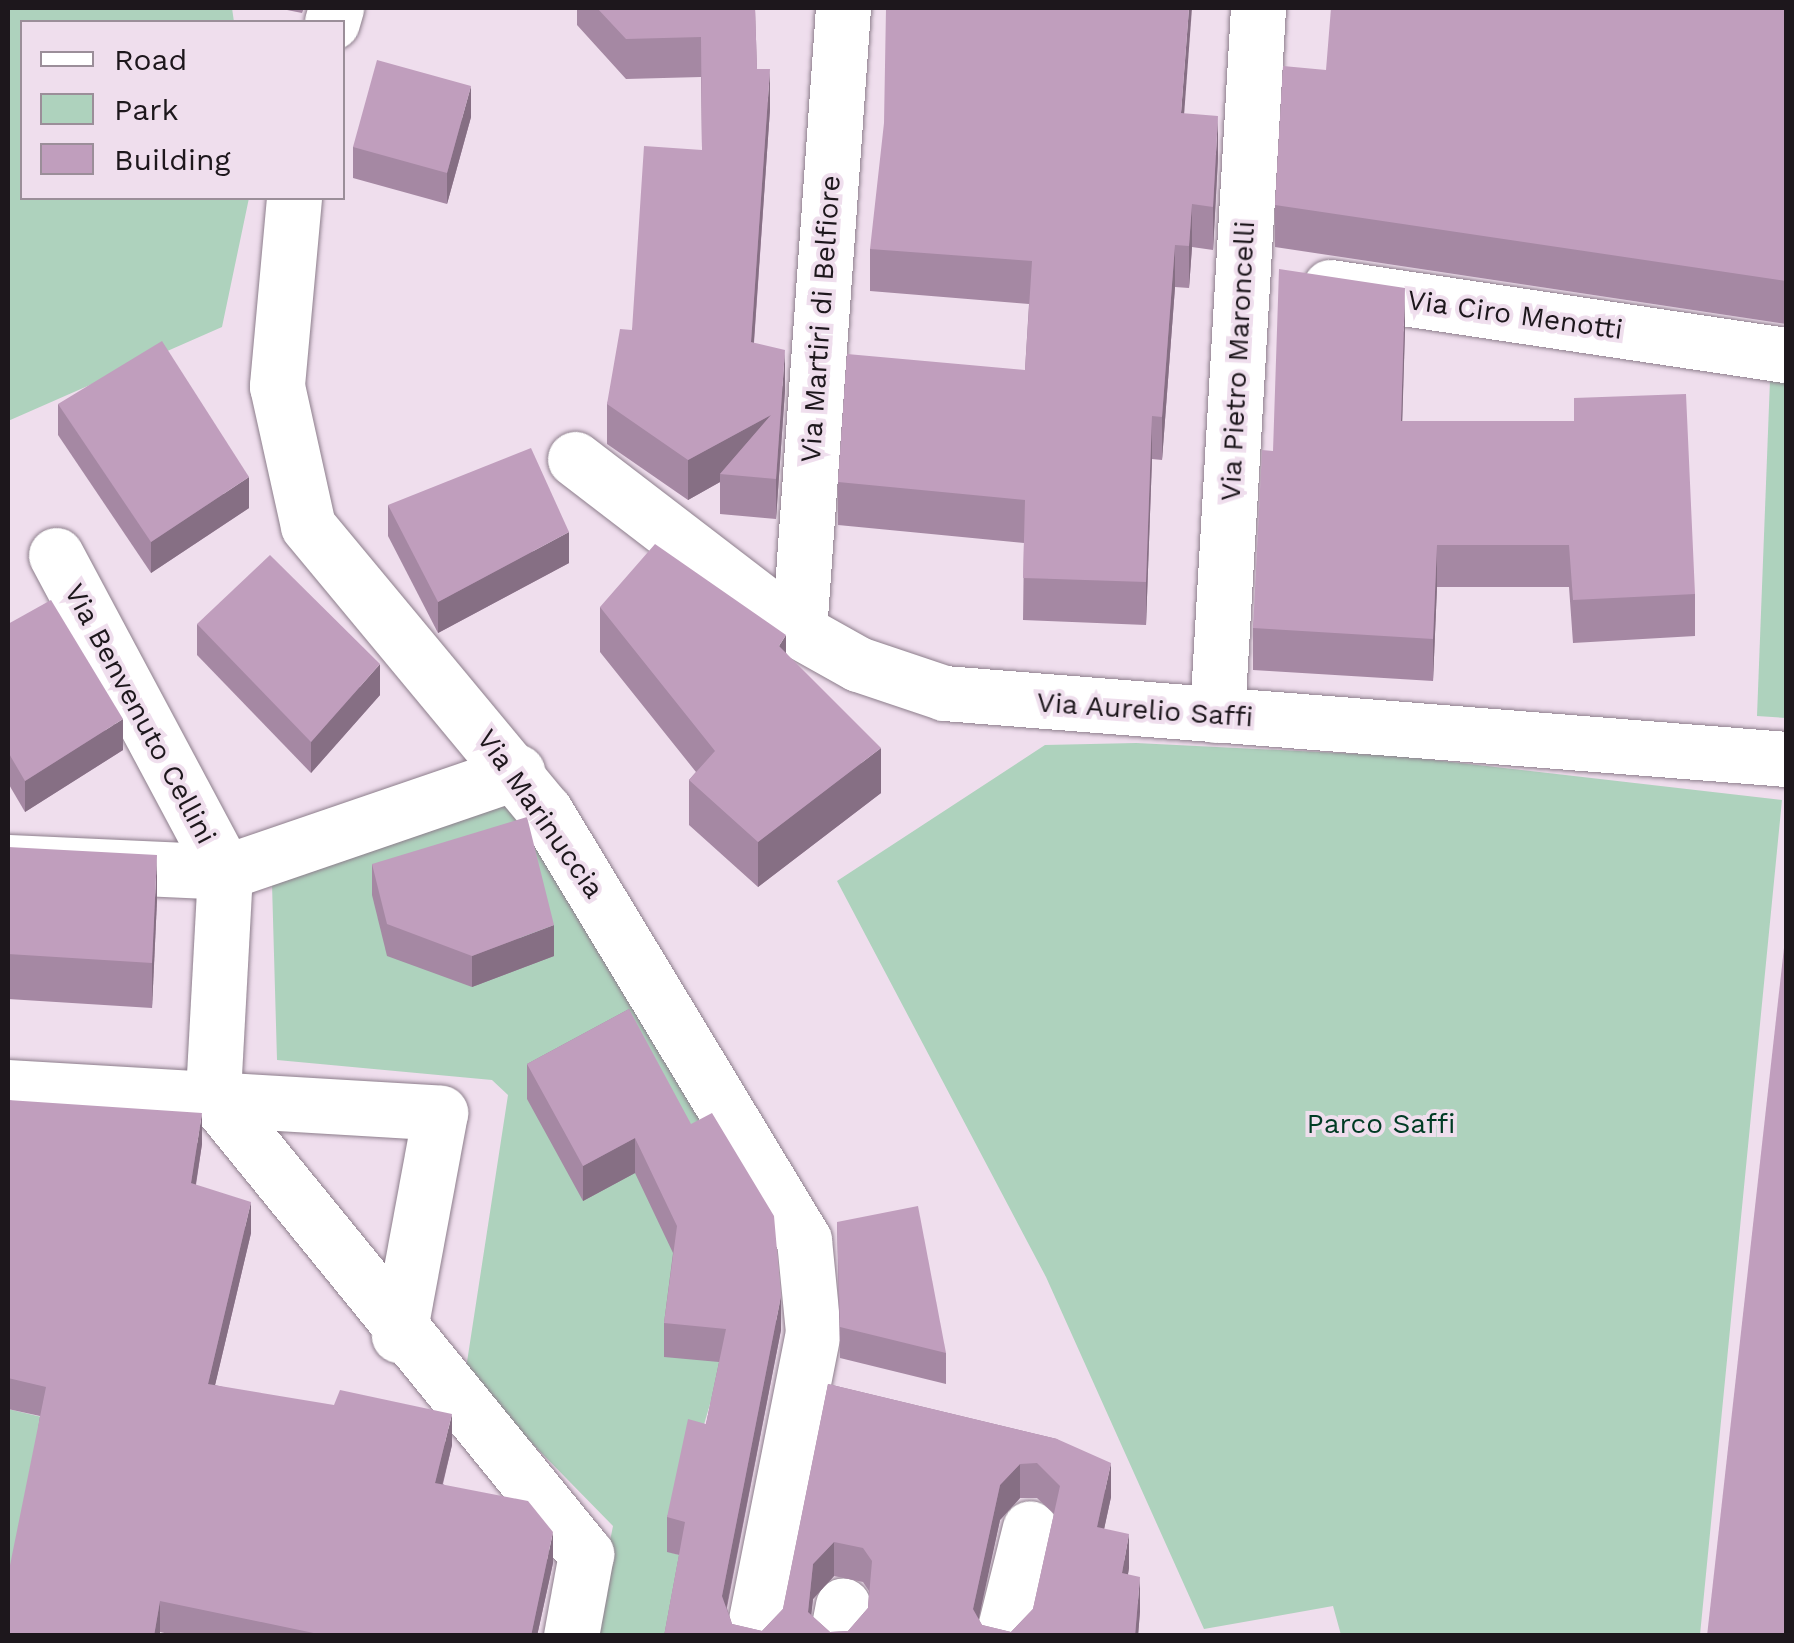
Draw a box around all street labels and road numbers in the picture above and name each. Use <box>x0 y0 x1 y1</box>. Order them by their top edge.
street label: Via Martiri di Belfiore <box>794 174 848 464</box>
street label: Via Pietro Maroncelli <box>1214 220 1262 502</box>
street label: Via Ciro Menotti <box>1405 283 1625 347</box>
street label: Via Benvenuto Cellini <box>57 578 223 850</box>
street label: Via Aurelio Saffi <box>1035 686 1255 734</box>
street label: Via Marinuccia <box>469 723 611 905</box>

